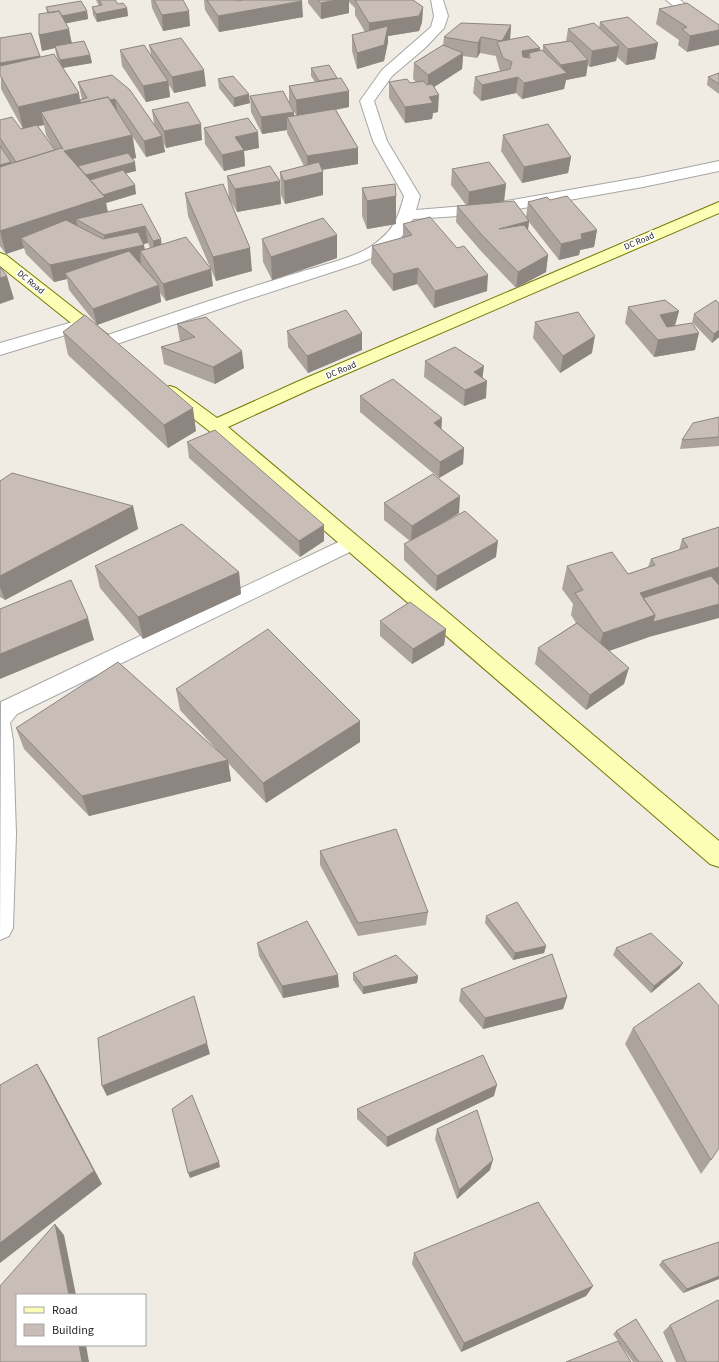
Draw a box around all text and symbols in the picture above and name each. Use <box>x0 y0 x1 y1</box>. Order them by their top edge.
street label: DC Road <box>622 229 656 254</box>
street label: DC Road <box>14 267 47 297</box>
street label: DC Road <box>324 358 358 383</box>
legend <box>16 1294 146 1346</box>
text: Road <box>52 1302 78 1319</box>
text: Building <box>52 1322 94 1339</box>

